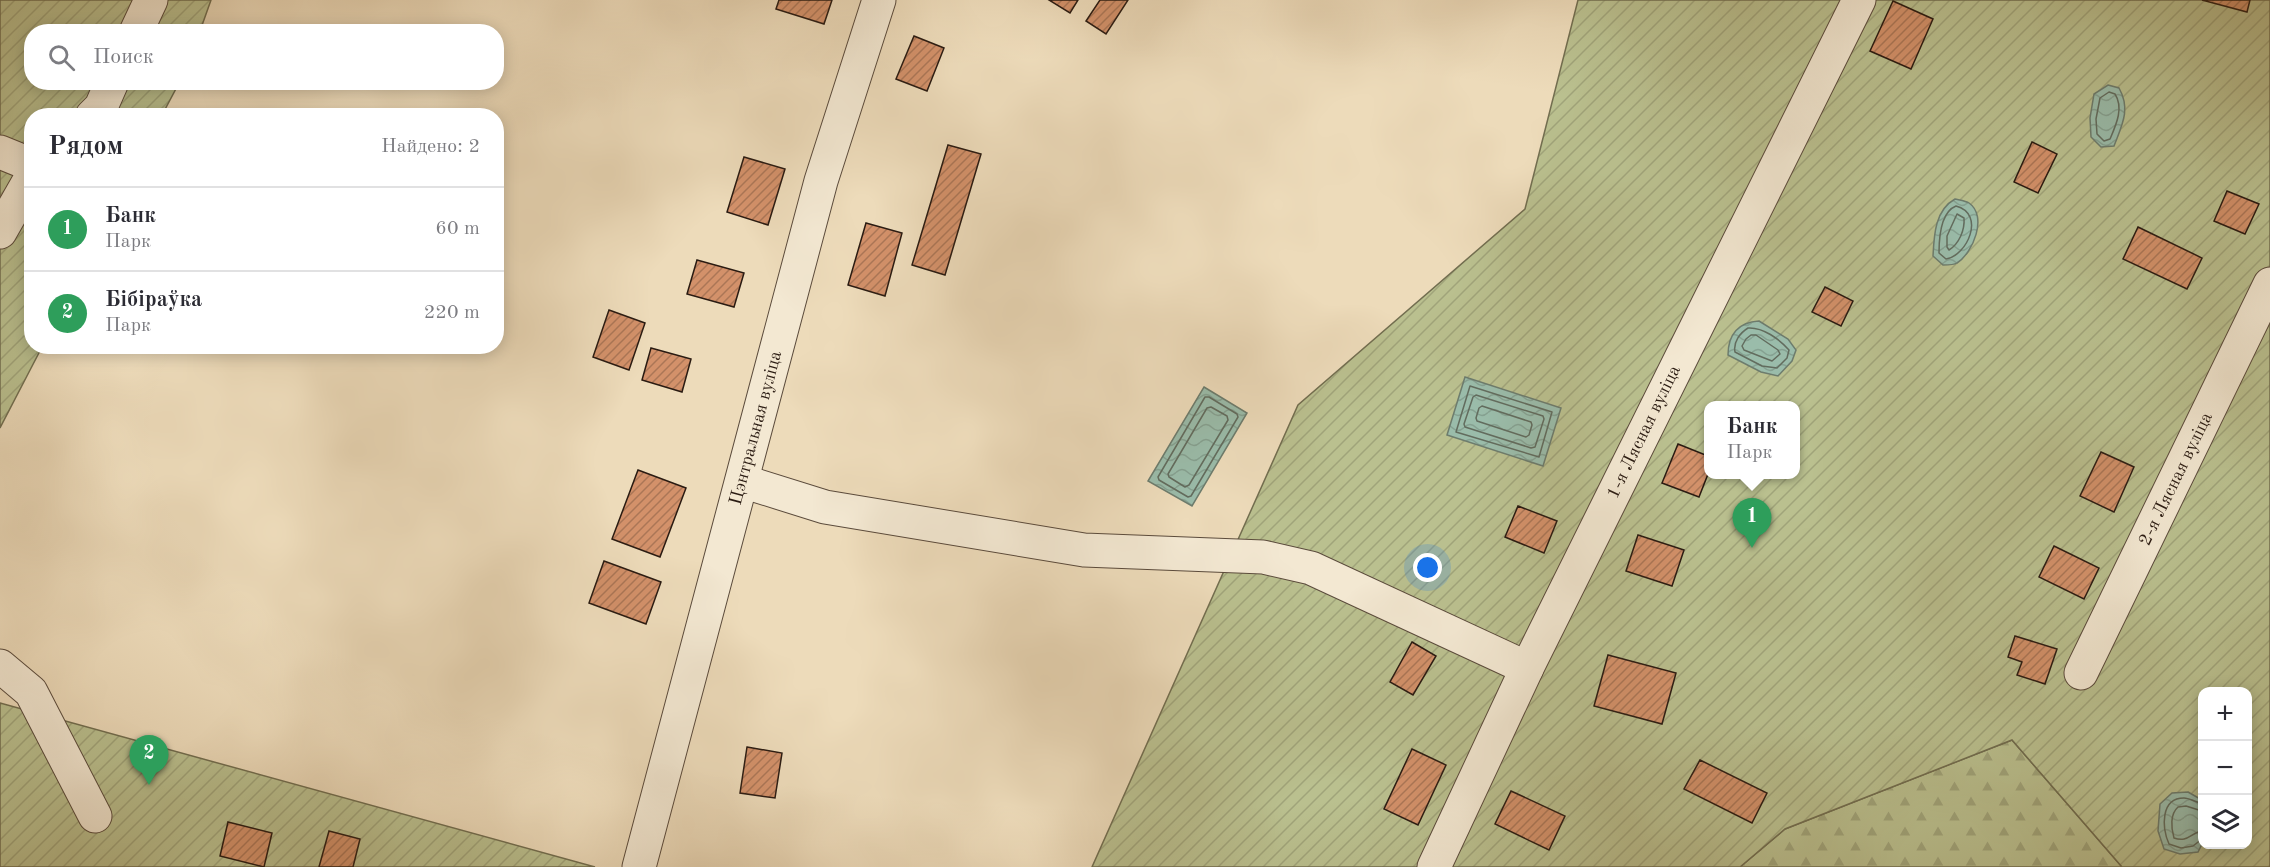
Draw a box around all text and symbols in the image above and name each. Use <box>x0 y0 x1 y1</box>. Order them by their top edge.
search box <box>24 24 504 90</box>
icon: search <box>45 41 78 74</box>
text: Поиск <box>93 46 154 68</box>
text: Рядом <box>48 134 123 160</box>
text: Найдено: 2 <box>381 137 480 157</box>
text: Банк <box>105 205 156 227</box>
text: 1 <box>62 219 73 239</box>
text: 60 m <box>435 219 480 239</box>
text: Парк <box>105 232 151 252</box>
text: Бібіраўка <box>105 289 202 311</box>
text: 2 <box>62 303 73 323</box>
text: 220 m <box>424 303 480 323</box>
text: Парк <box>105 316 151 336</box>
street label: Цэнтральная вуліца <box>727 349 785 507</box>
street label: 1-я Лясная вуліца <box>1604 362 1684 501</box>
popup <box>1704 401 1800 479</box>
street label: 2-я Лясная вуліца <box>2136 409 2216 548</box>
text: Банк <box>1727 416 1777 438</box>
text: Парк <box>1727 443 1773 463</box>
pin: 1 <box>1732 498 1772 548</box>
your location <box>1413 553 1442 582</box>
map controls <box>2198 687 2252 849</box>
button: + <box>2198 687 2252 741</box>
pin: 2 <box>130 736 168 785</box>
button: − <box>2198 741 2252 795</box>
button: layers <box>2198 795 2252 849</box>

